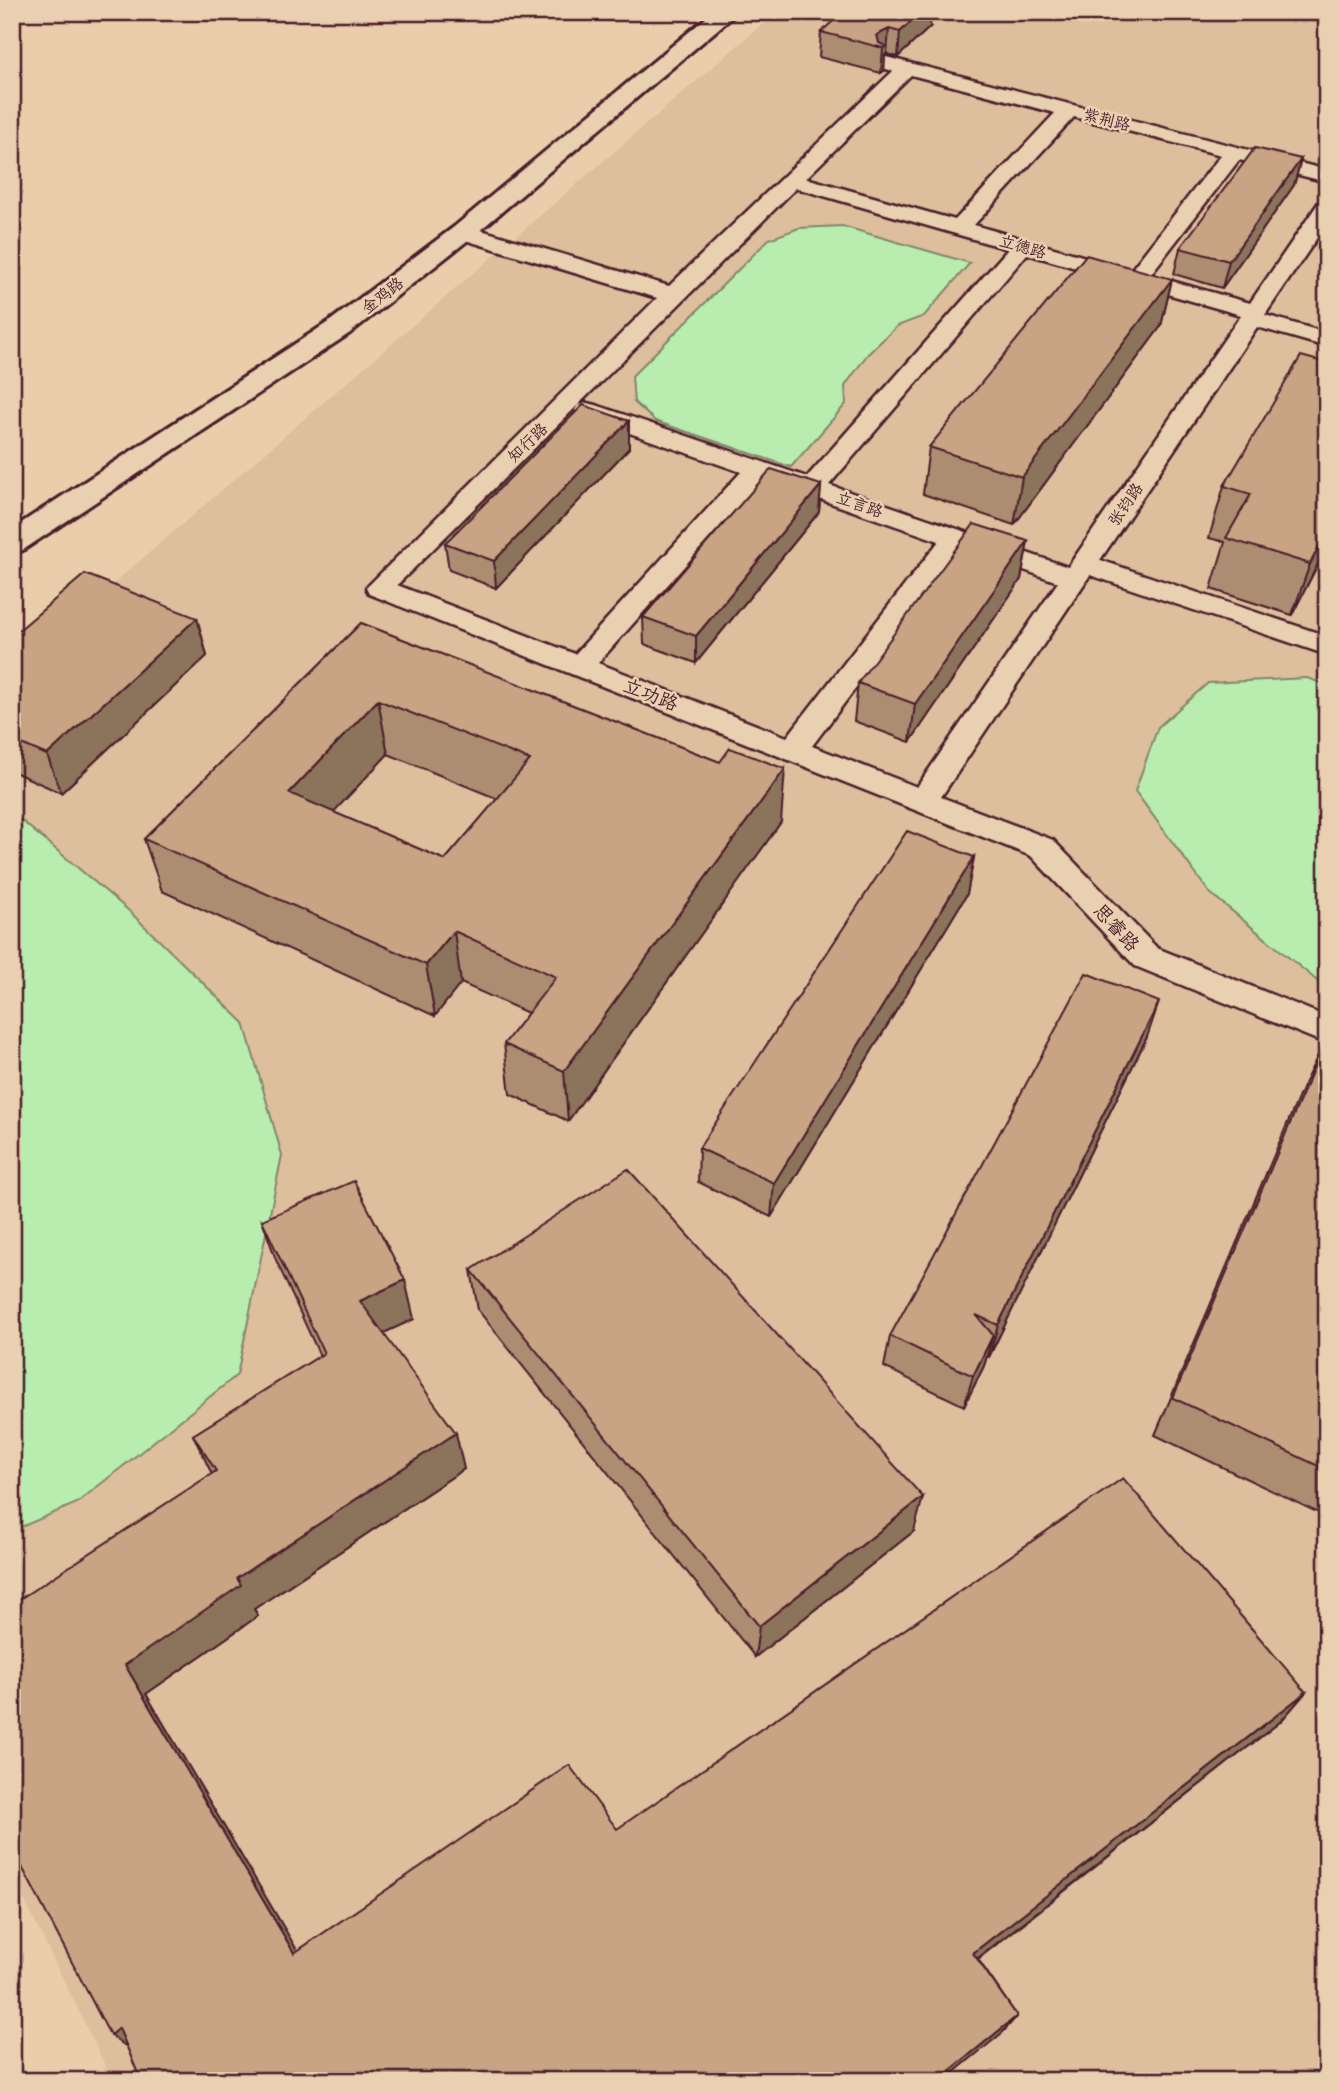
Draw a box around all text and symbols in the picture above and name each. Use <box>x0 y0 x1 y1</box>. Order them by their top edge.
street label: 紫荆路 <box>1081 105 1132 137</box>
street label: 立德路 <box>996 232 1048 265</box>
street label: 金鸡路 <box>358 274 409 320</box>
street label: 知行路 <box>504 420 553 468</box>
street label: 张钧路 <box>1105 480 1149 531</box>
street label: 立言路 <box>833 489 885 524</box>
street label: 立功路 <box>619 675 681 718</box>
street label: 思睿路 <box>1087 900 1143 958</box>

